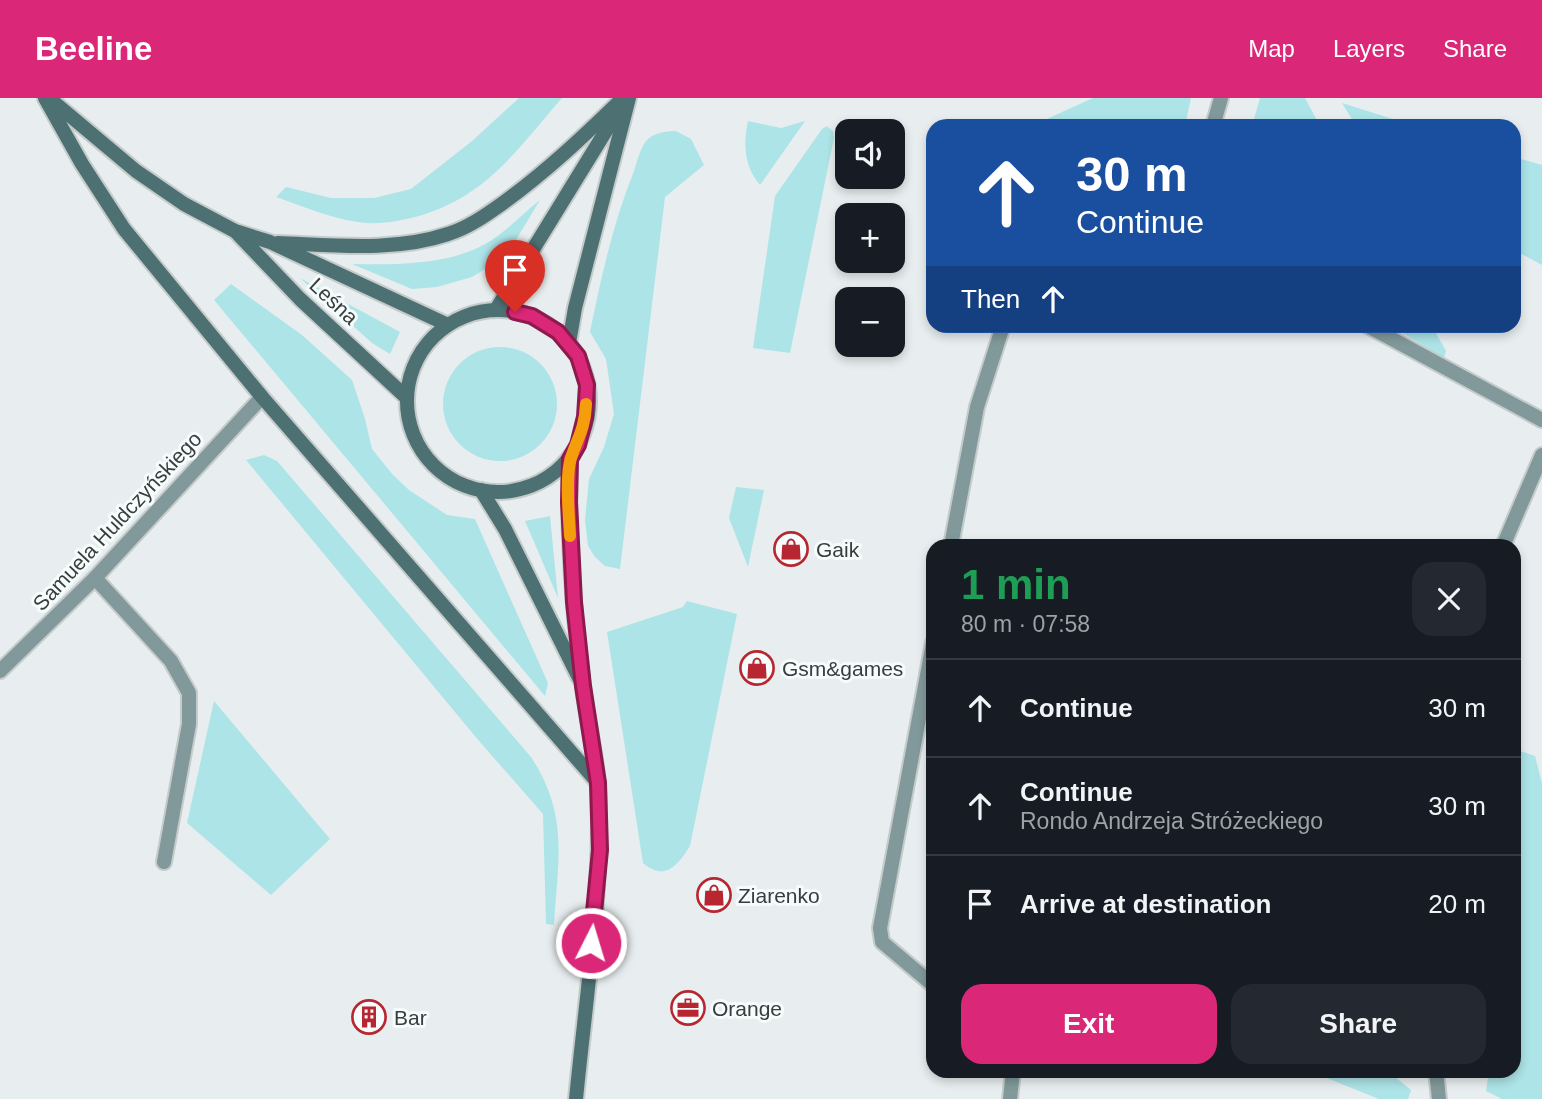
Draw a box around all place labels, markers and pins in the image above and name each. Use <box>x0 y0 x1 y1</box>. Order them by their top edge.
pin <box>485 240 545 312</box>
shop icon: Gaik <box>772 530 810 568</box>
place label: Gaik <box>816 538 860 561</box>
shop icon: Gsm&games <box>738 649 776 687</box>
place label: Gsm&games <box>782 657 903 680</box>
shop icon: Ziarenko <box>695 876 733 914</box>
place label: Ziarenko <box>738 884 820 907</box>
office icon: Orange <box>669 989 707 1027</box>
place label: Orange <box>712 997 782 1020</box>
building icon: Bar <box>350 998 388 1036</box>
place label: Bar <box>394 1006 427 1029</box>

